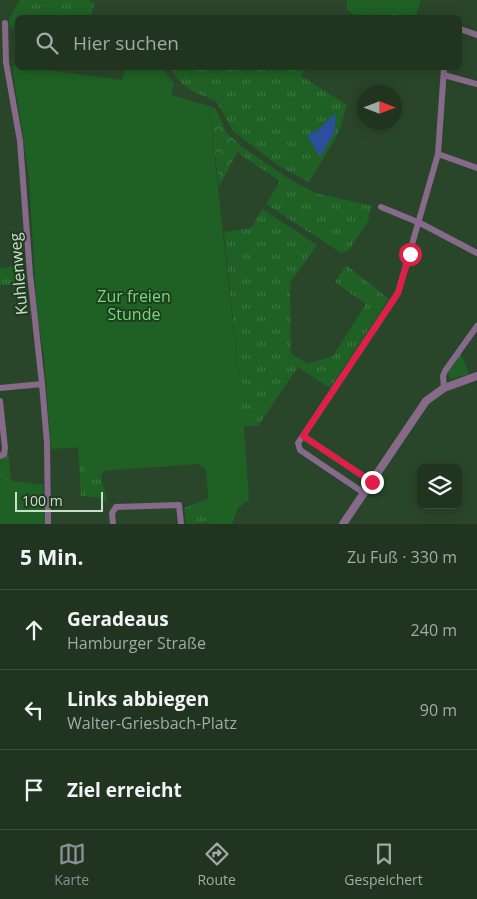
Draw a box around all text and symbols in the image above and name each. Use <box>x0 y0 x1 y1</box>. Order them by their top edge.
search box <box>15 15 462 70</box>
icon: search <box>33 29 61 57</box>
text: Hier suchen <box>73 30 179 56</box>
north arrow <box>357 85 402 130</box>
street label: Kuhlenweg <box>3 232 33 316</box>
route start <box>399 243 422 266</box>
park label: Zur freien Stunde <box>97 285 171 325</box>
map controls <box>417 464 462 509</box>
button: layers <box>417 464 462 509</box>
route end <box>361 471 384 494</box>
scale bar <box>15 489 102 512</box>
text: 100 m <box>22 491 63 510</box>
text: 5 Min. <box>20 543 83 571</box>
text: Zu Fuß · 330 m <box>347 546 457 568</box>
text: Geradeaus <box>67 606 169 632</box>
icon: ahead <box>20 616 48 644</box>
text: 240 m <box>411 619 457 641</box>
text: Hamburger Straße <box>67 632 206 654</box>
text: Links abbiegen <box>67 686 209 712</box>
icon: left <box>20 696 48 724</box>
text: 90 m <box>420 699 457 721</box>
text: Walter-Griesbach-Platz <box>67 712 237 734</box>
icon: arrive <box>20 776 48 804</box>
text: Ziel erreicht <box>67 777 182 803</box>
tab: Karte <box>54 840 89 889</box>
tab: Route <box>197 840 236 889</box>
tab: Gespeichert <box>344 840 423 889</box>

